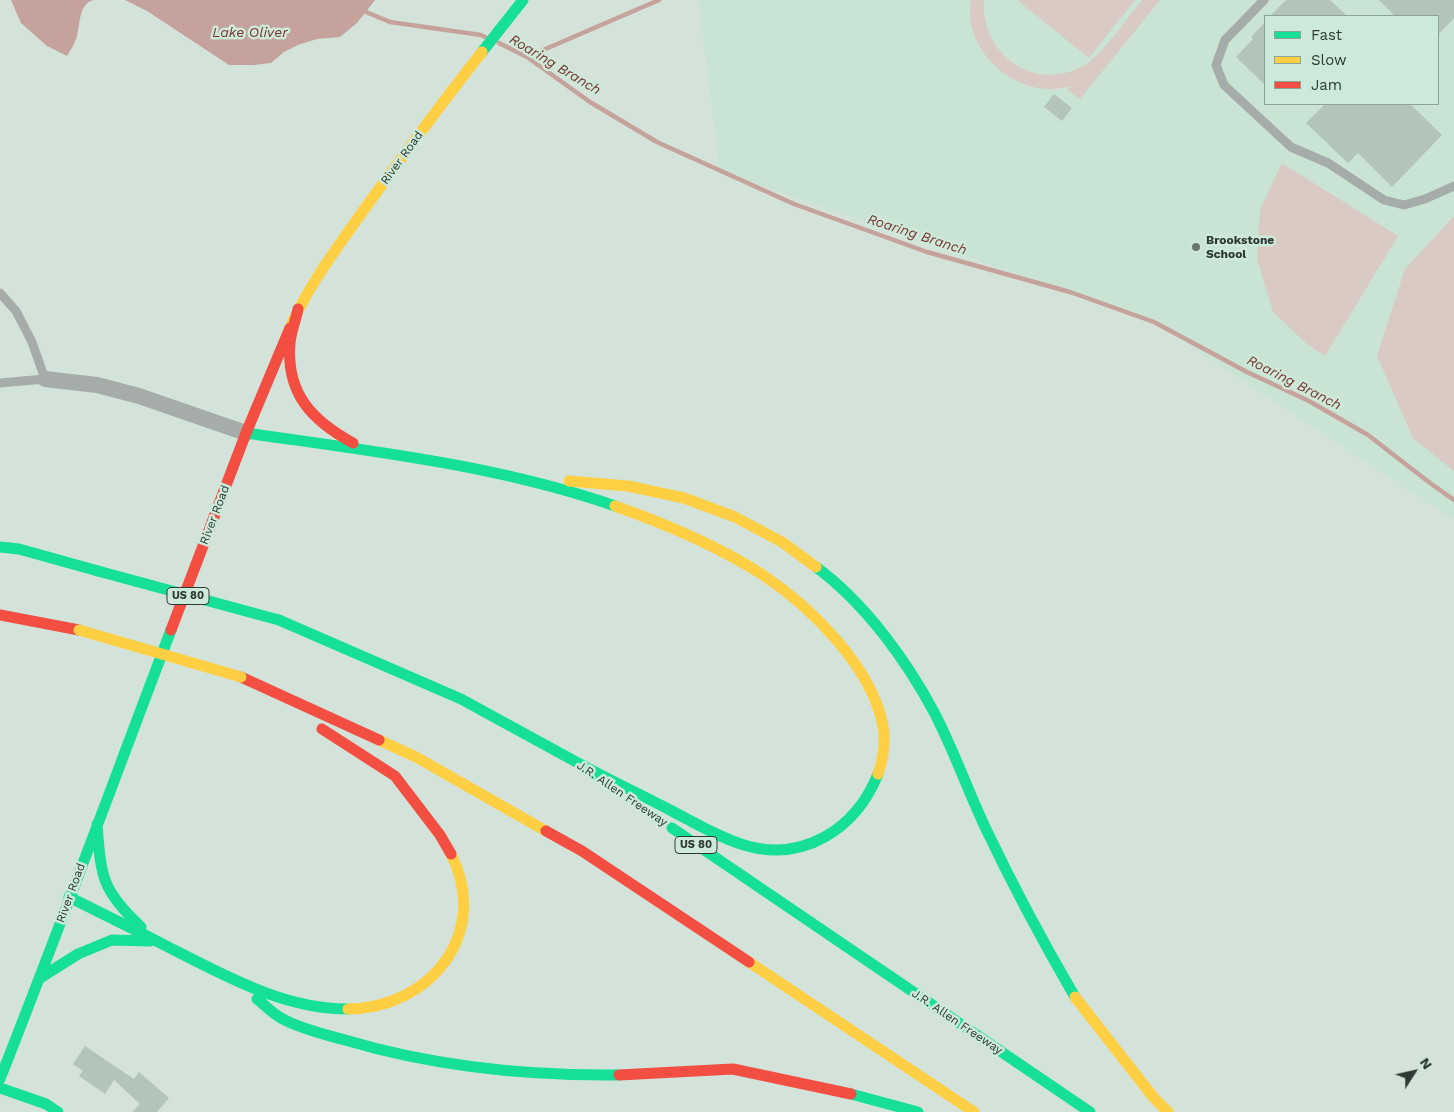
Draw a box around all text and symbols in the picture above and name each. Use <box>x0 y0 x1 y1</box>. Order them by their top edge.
legend <box>1264 15 1439 105</box>
water label: Lake Oliver <box>212 25 288 41</box>
text: Fast <box>1311 26 1342 44</box>
water label: Roaring Branch <box>506 31 604 99</box>
text: Slow <box>1311 51 1347 69</box>
text: Jam <box>1311 76 1342 94</box>
street label: River Road <box>378 128 426 188</box>
water label: Roaring Branch <box>865 211 969 259</box>
place label: Brookstone School <box>1206 233 1274 261</box>
marker: Brookstone School <box>1190 241 1202 253</box>
water label: Roaring Branch <box>1244 352 1344 414</box>
street label: River Road <box>197 483 233 547</box>
road number: US 80 <box>167 588 209 604</box>
street label: J.R. Allen Freeway <box>574 758 670 830</box>
road number: US 80 <box>675 836 717 854</box>
street label: River Road <box>54 861 88 925</box>
street label: J.R. Allen Freeway <box>909 986 1005 1058</box>
north arrow <box>1389 1047 1439 1097</box>
text: N <box>1417 1055 1436 1072</box>

